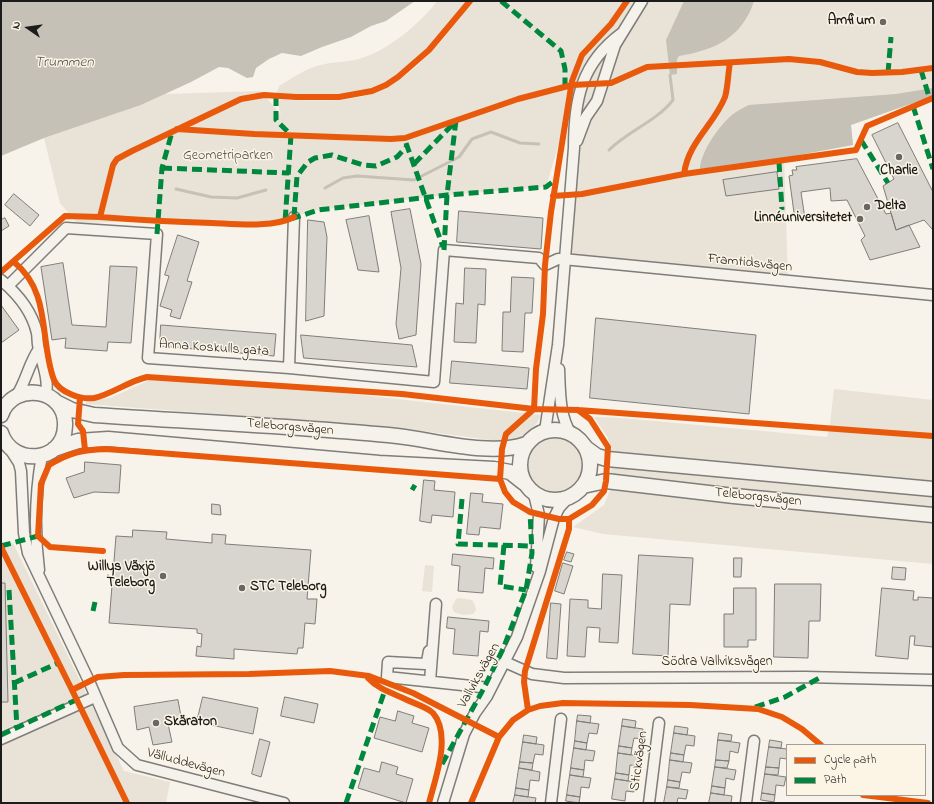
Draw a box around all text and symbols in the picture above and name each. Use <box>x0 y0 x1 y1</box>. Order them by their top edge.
north arrow <box>8 8 48 48</box>
place label: Amfium <box>828 14 875 30</box>
marker: Amfium <box>878 17 888 27</box>
text: N <box>8 20 25 31</box>
water label: Trummen <box>34 55 94 73</box>
park label: Geometriparken <box>183 149 273 165</box>
marker: Charlie <box>894 152 904 162</box>
place label: Charlie <box>880 164 918 180</box>
place label: Delta <box>875 199 906 215</box>
marker: Delta <box>862 202 872 212</box>
place label: Linnéuniversitetet <box>754 211 852 227</box>
marker: Linnéuniversitetet <box>855 214 865 224</box>
street label: Framtidsvägen <box>707 251 793 277</box>
street label: Anna Koskulls gata <box>158 337 270 361</box>
street label: Teleborgsvägen <box>246 416 334 440</box>
street label: Teleborgsvägen <box>714 485 802 511</box>
place label: Willys Växjö Teleborg <box>88 560 155 592</box>
marker: Willys Växjö Teleborg <box>158 571 168 581</box>
place label: STC Teleborg <box>250 580 326 596</box>
marker: STC Teleborg <box>237 583 247 593</box>
street label: Vallviksvägen <box>455 640 505 712</box>
street label: Södra Vallviksvägen <box>661 655 773 671</box>
place label: Skäraton <box>164 715 217 731</box>
marker: Skäraton <box>151 718 161 728</box>
street label: Stickvägen <box>627 730 653 792</box>
legend <box>786 744 926 796</box>
street label: Välluddevägen <box>145 745 227 783</box>
text: Cycle path <box>824 751 876 769</box>
text: Path <box>824 771 846 789</box>

